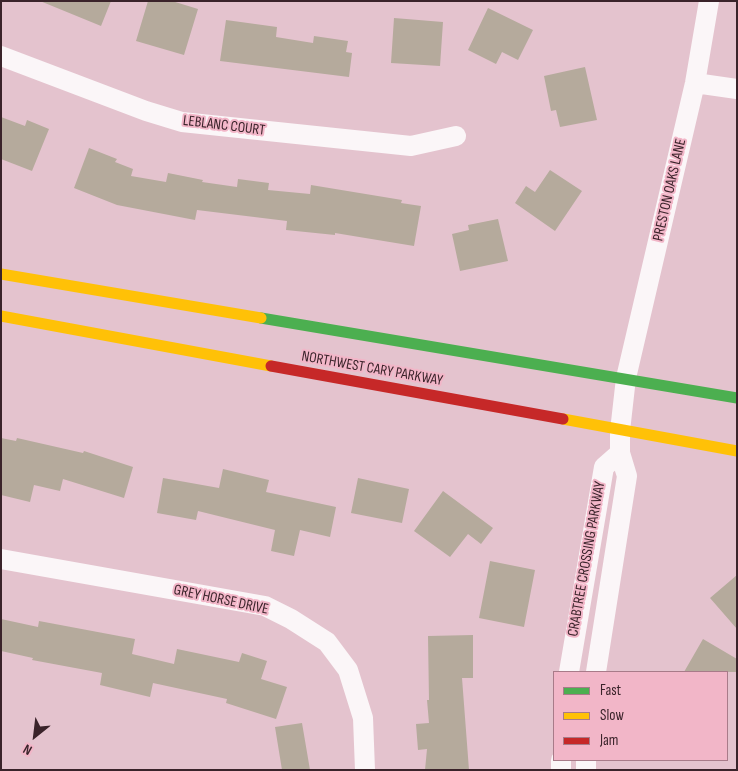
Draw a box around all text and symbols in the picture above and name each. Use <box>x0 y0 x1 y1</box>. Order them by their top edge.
street label: LEBLANC COURT <box>182 112 266 140</box>
street label: PRESTON OAKS LANE <box>650 137 690 243</box>
street label: NORTHWEST CARY PARKWAY <box>300 348 444 390</box>
street label: CRABTREE CROSSING PARKWAY <box>564 480 610 638</box>
street label: GREY HORSE DRIVE <box>172 581 270 619</box>
legend <box>553 671 728 761</box>
text: Fast <box>600 681 621 700</box>
text: Slow <box>600 706 624 725</box>
north arrow <box>10 711 60 761</box>
text: Jam <box>600 731 618 750</box>
text: N <box>20 740 35 759</box>

